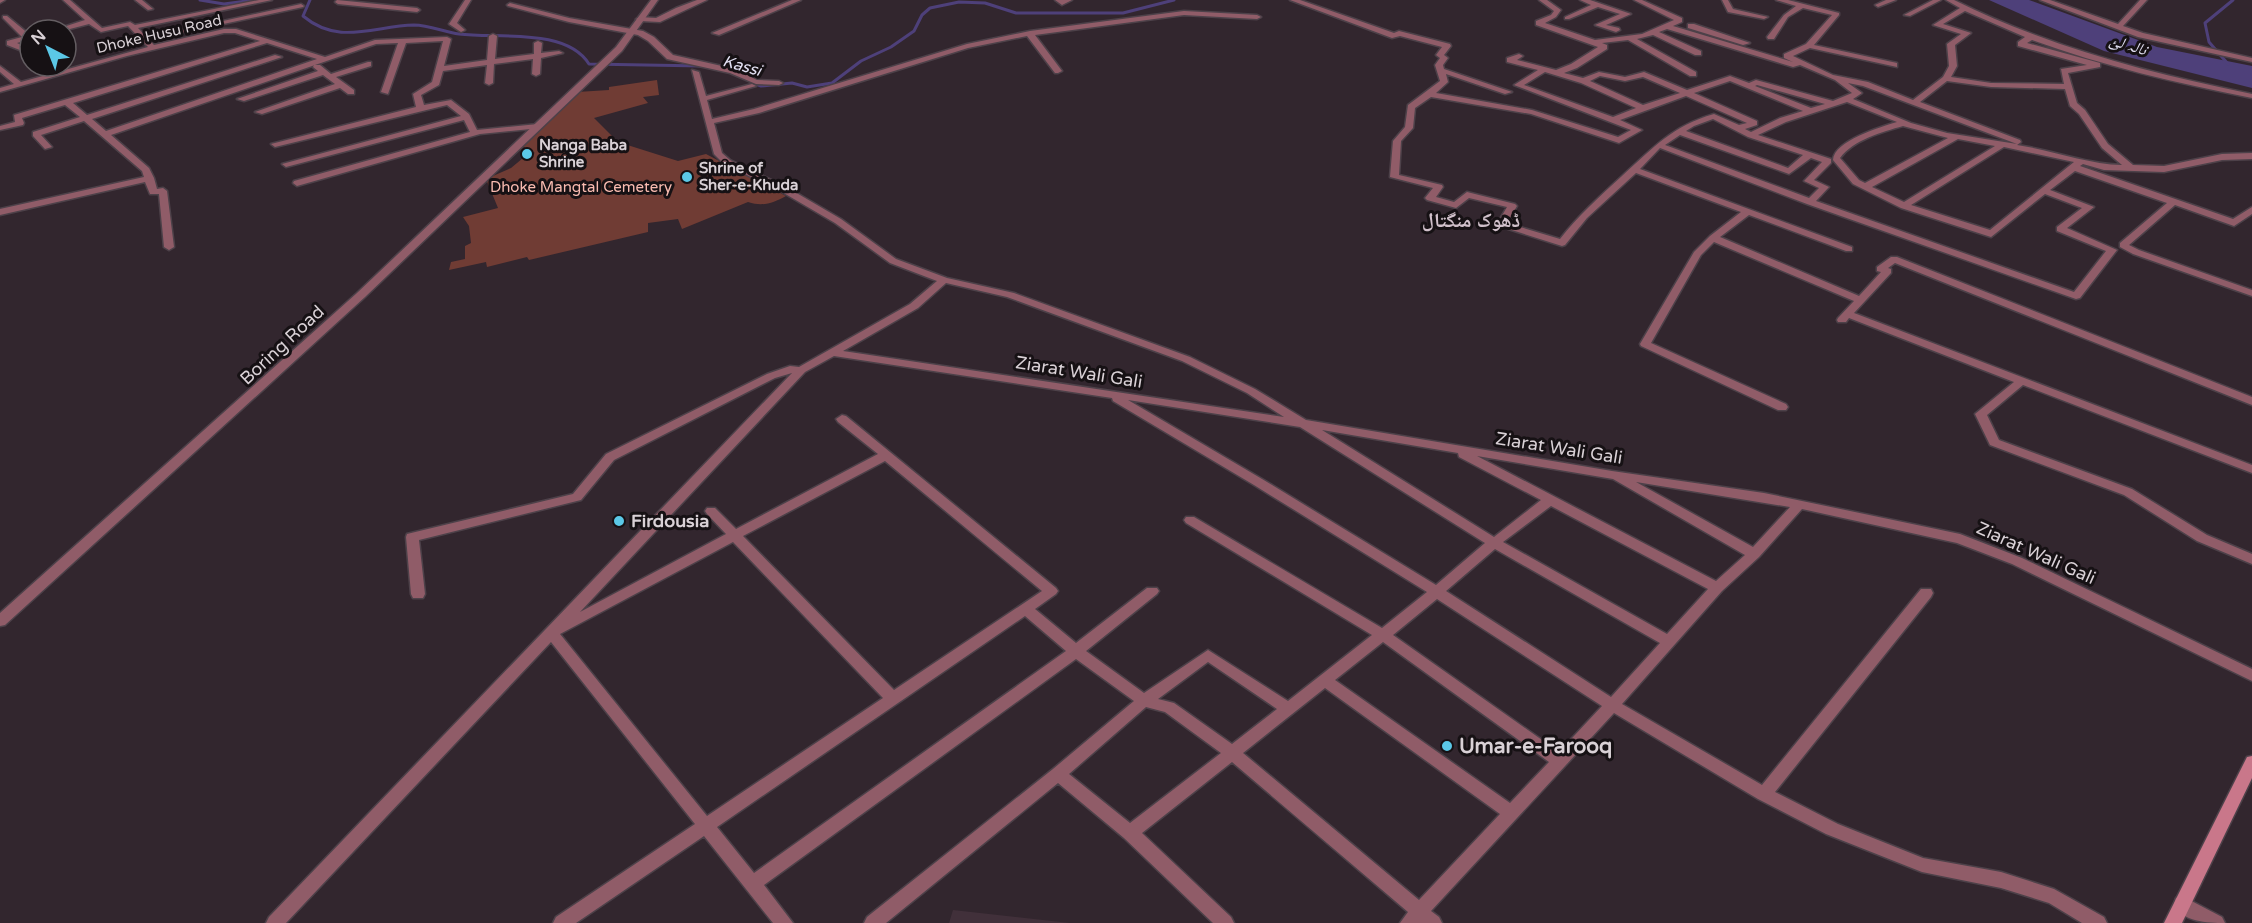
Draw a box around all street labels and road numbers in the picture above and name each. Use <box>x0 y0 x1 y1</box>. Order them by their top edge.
street label: Dhoke Husu Road <box>95 11 223 57</box>
street label: Boring Road <box>235 300 329 390</box>
street label: Ziarat Wali Gali <box>1014 351 1144 393</box>
street label: Ziarat Wali Gali <box>1494 427 1624 469</box>
street label: Ziarat Wali Gali <box>1973 517 2099 589</box>

